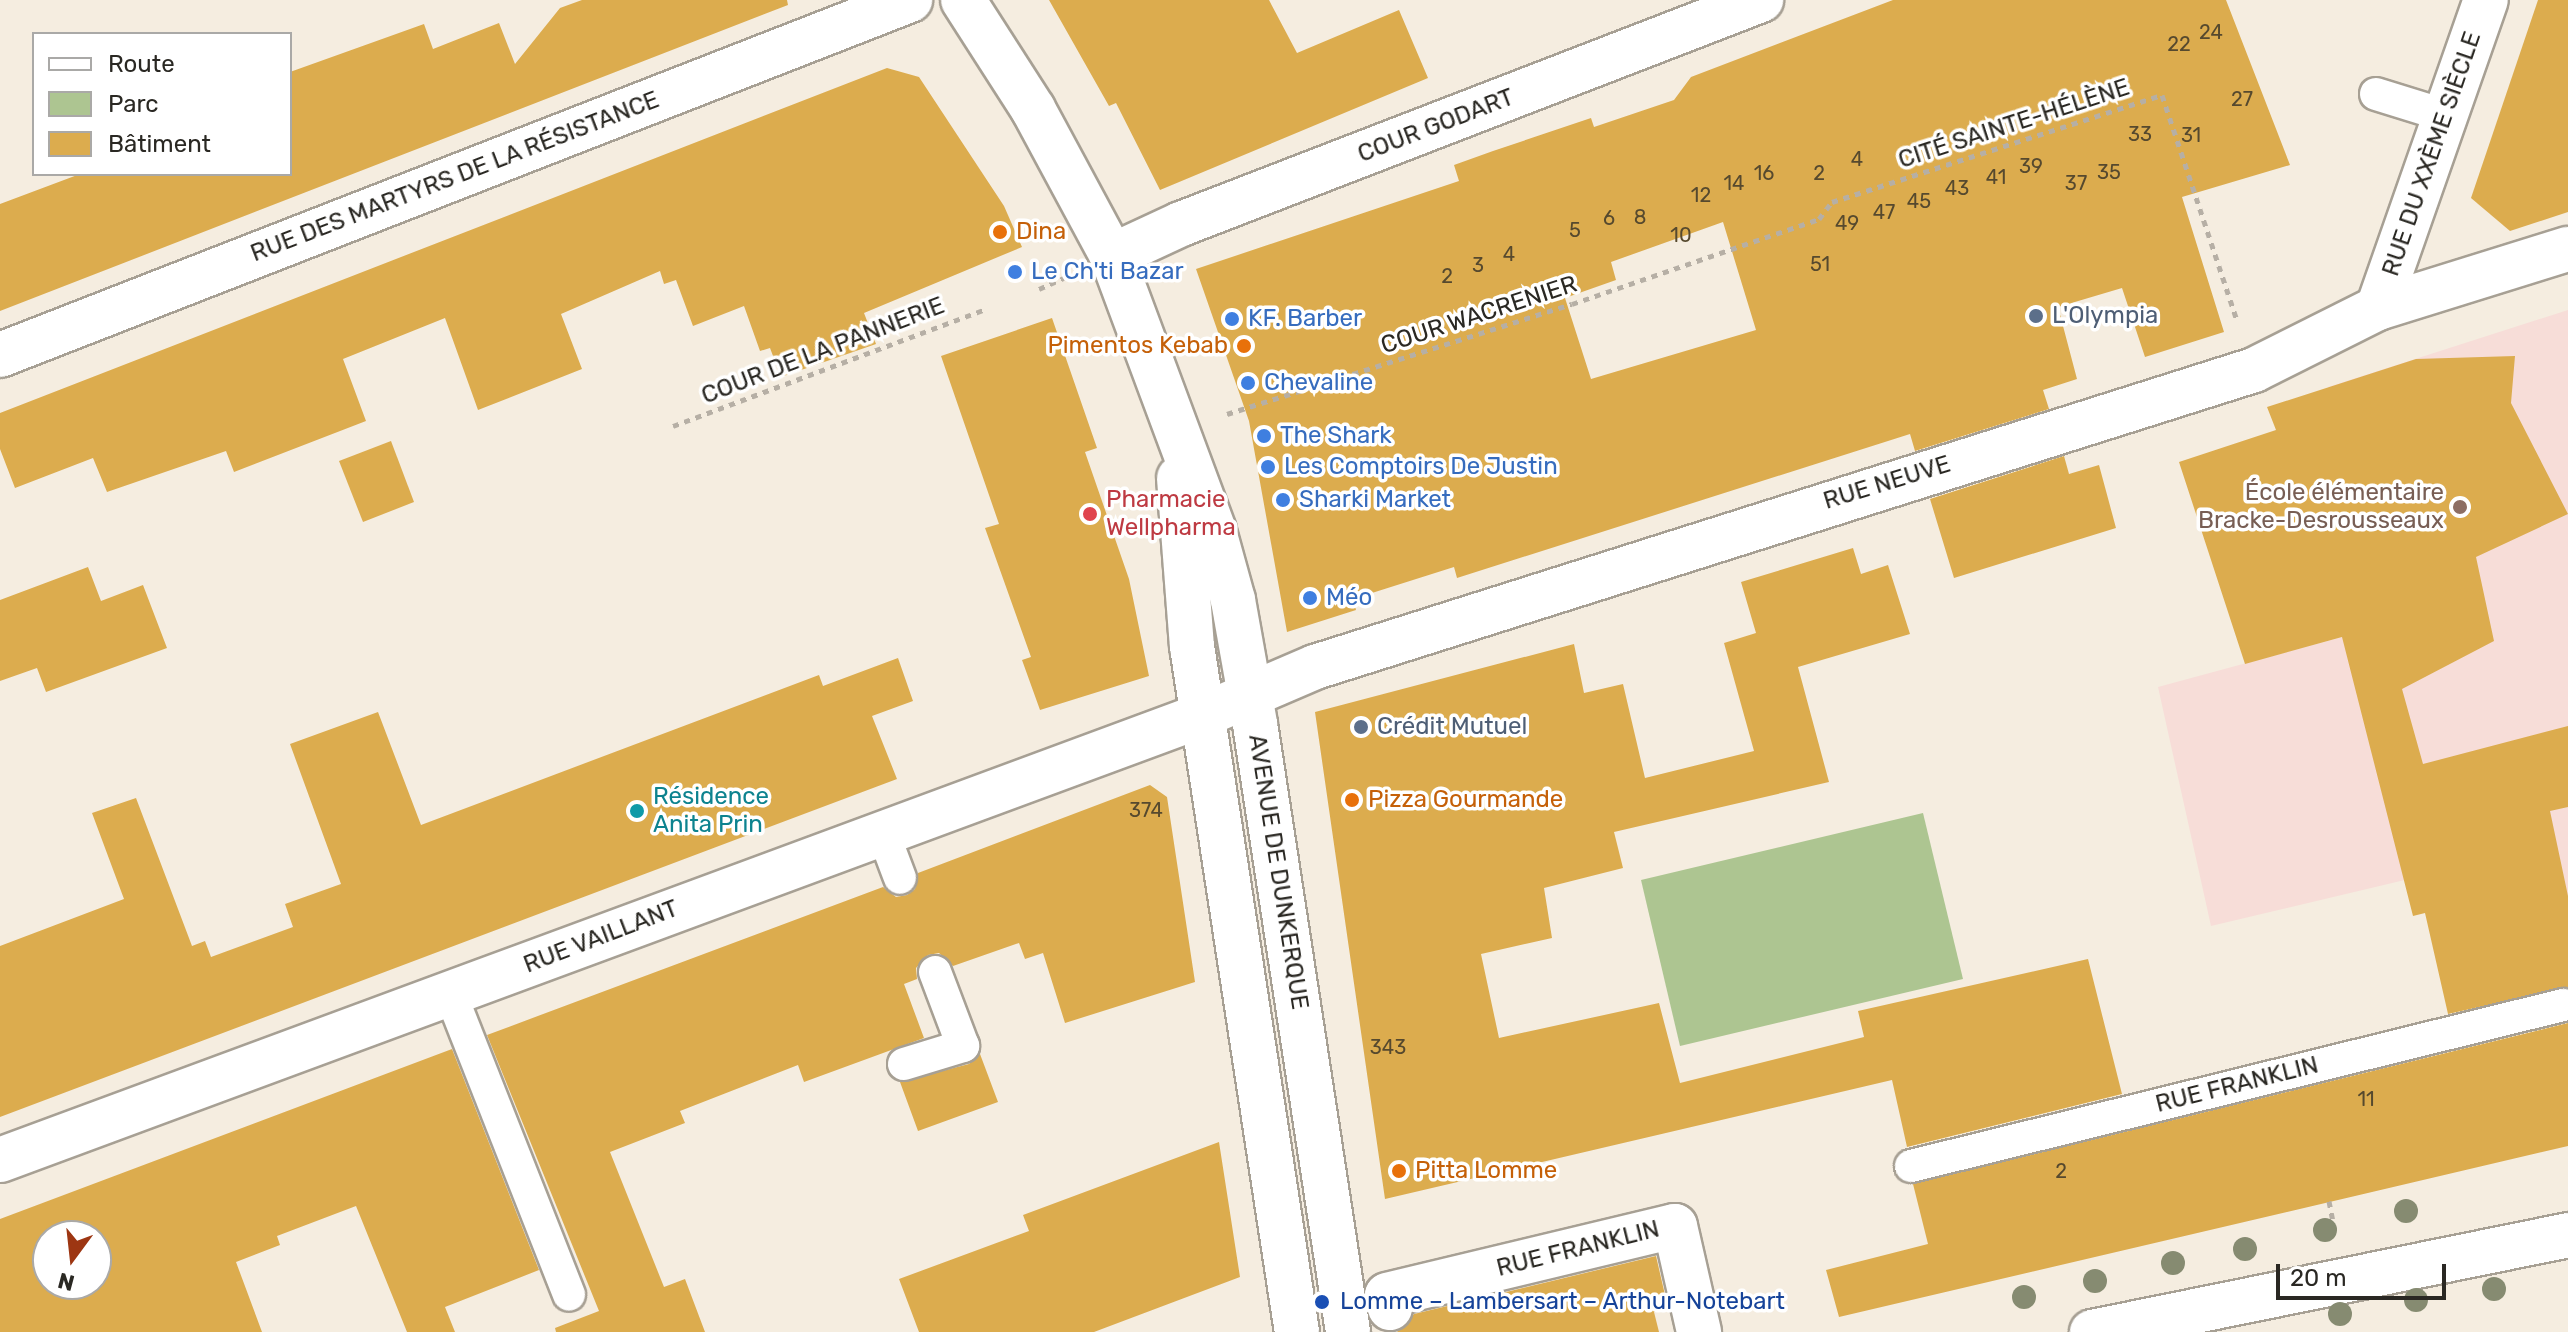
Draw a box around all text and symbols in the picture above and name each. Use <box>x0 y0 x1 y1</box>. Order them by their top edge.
house number: 24 <box>2199 20 2223 44</box>
street label: RUE DU XXÈME SIÈCLE <box>2377 28 2487 280</box>
legend <box>32 32 292 176</box>
house number: 22 <box>2167 32 2191 56</box>
text: Route <box>108 50 175 78</box>
street label: CITÉ SAINTE-HÉLÈNE <box>1895 73 2133 175</box>
street label: COUR GODART <box>1354 83 1518 169</box>
street label: RUE DES MARTYRS DE LA RÉSISTANCE <box>246 85 664 269</box>
house number: 27 <box>2231 87 2253 111</box>
text: Parc <box>108 90 159 118</box>
house number: 33 <box>2128 122 2152 146</box>
house number: 31 <box>2181 123 2201 147</box>
text: Bâtiment <box>108 130 211 158</box>
house number: 4 <box>1851 147 1863 171</box>
house number: 39 <box>2019 154 2043 178</box>
house number: 35 <box>2097 160 2121 184</box>
house number: 16 <box>1754 161 1774 185</box>
house number: 2 <box>1813 161 1825 185</box>
house number: 41 <box>1986 165 2006 189</box>
house number: 14 <box>1724 171 1744 195</box>
house number: 37 <box>2065 171 2087 195</box>
house number: 43 <box>1945 176 1969 200</box>
house number: 12 <box>1691 183 1711 207</box>
house number: 45 <box>1907 189 1931 213</box>
house number: 47 <box>1873 200 1895 224</box>
house number: 8 <box>1634 205 1646 229</box>
house number: 6 <box>1603 206 1615 230</box>
house number: 49 <box>1835 211 1859 235</box>
place label: Dina <box>1016 218 1066 246</box>
house number: 5 <box>1569 218 1581 242</box>
marker: Dina <box>991 223 1009 241</box>
house number: 10 <box>1670 223 1692 247</box>
house number: 4 <box>1503 242 1515 266</box>
house number: 51 <box>1810 252 1830 276</box>
house number: 3 <box>1472 253 1484 277</box>
place label: Le Ch'ti Bazar <box>1031 258 1184 286</box>
marker: Le Ch'ti Bazar <box>1006 263 1024 281</box>
house number: 2 <box>1441 264 1453 288</box>
street label: COUR WACRENIER <box>1377 270 1581 360</box>
street label: COUR DE LA PANNERIE <box>697 291 949 411</box>
place label: L'Olympia <box>2052 302 2158 330</box>
place label: KF. Barber <box>1248 305 1362 333</box>
marker: L'Olympia <box>2027 307 2045 325</box>
marker: KF. Barber <box>1223 310 1241 328</box>
place label: Pimentos Kebab <box>1047 332 1228 360</box>
marker: Pimentos Kebab <box>1235 337 1253 355</box>
place label: Chevaline <box>1264 369 1373 397</box>
marker: Chevaline <box>1239 374 1257 392</box>
place label: The Shark <box>1280 422 1392 450</box>
marker: The Shark <box>1255 427 1273 445</box>
street label: RUE NEUVE <box>1820 450 1954 516</box>
place label: Les Comptoirs De Justin <box>1284 453 1558 481</box>
marker: Les Comptoirs De Justin <box>1259 458 1277 476</box>
place label: École élémentaire Bracke-Desrousseaux <box>2198 479 2444 535</box>
place label: Pharmacie Wellpharma <box>1106 486 1236 542</box>
place label: Sharki Market <box>1299 486 1451 514</box>
marker: Sharki Market <box>1274 491 1292 509</box>
marker: École élémentaire Bracke-Desrousseaux <box>2451 498 2469 516</box>
marker: Pharmacie Wellpharma <box>1081 505 1099 523</box>
place label: Méo <box>1326 584 1372 612</box>
marker: Méo <box>1301 589 1319 607</box>
place label: Crédit Mutuel <box>1377 713 1527 741</box>
marker: Crédit Mutuel <box>1352 718 1370 736</box>
street label: AVENUE DE DUNKERQUE <box>1242 732 1314 1012</box>
place label: Résidence Anita Prin <box>653 783 769 839</box>
place label: Pizza Gourmande <box>1368 786 1563 814</box>
marker: Pizza Gourmande <box>1343 791 1361 809</box>
house number: 374 <box>1129 798 1163 822</box>
marker: Résidence Anita Prin <box>628 802 646 820</box>
street label: RUE VAILLANT <box>519 894 683 980</box>
house number: 343 <box>1370 1035 1406 1059</box>
street label: RUE FRANKLIN <box>2153 1051 2321 1119</box>
house number: 11 <box>2357 1087 2375 1111</box>
place label: Pitta Lomme <box>1415 1157 1557 1185</box>
house number: 2 <box>2055 1159 2067 1183</box>
marker: Pitta Lomme <box>1390 1162 1408 1180</box>
street label: RUE FRANKLIN <box>1494 1215 1662 1283</box>
north arrow <box>32 1220 112 1300</box>
scale bar <box>2280 1248 2450 1298</box>
text: 20 m <box>2290 1264 2347 1292</box>
text: N <box>55 1267 77 1297</box>
place label: Lomme – Lambersart – Arthur-Notebart <box>1340 1288 1786 1316</box>
marker: Lomme – Lambersart – Arthur-Notebart <box>1311 1291 1333 1313</box>

